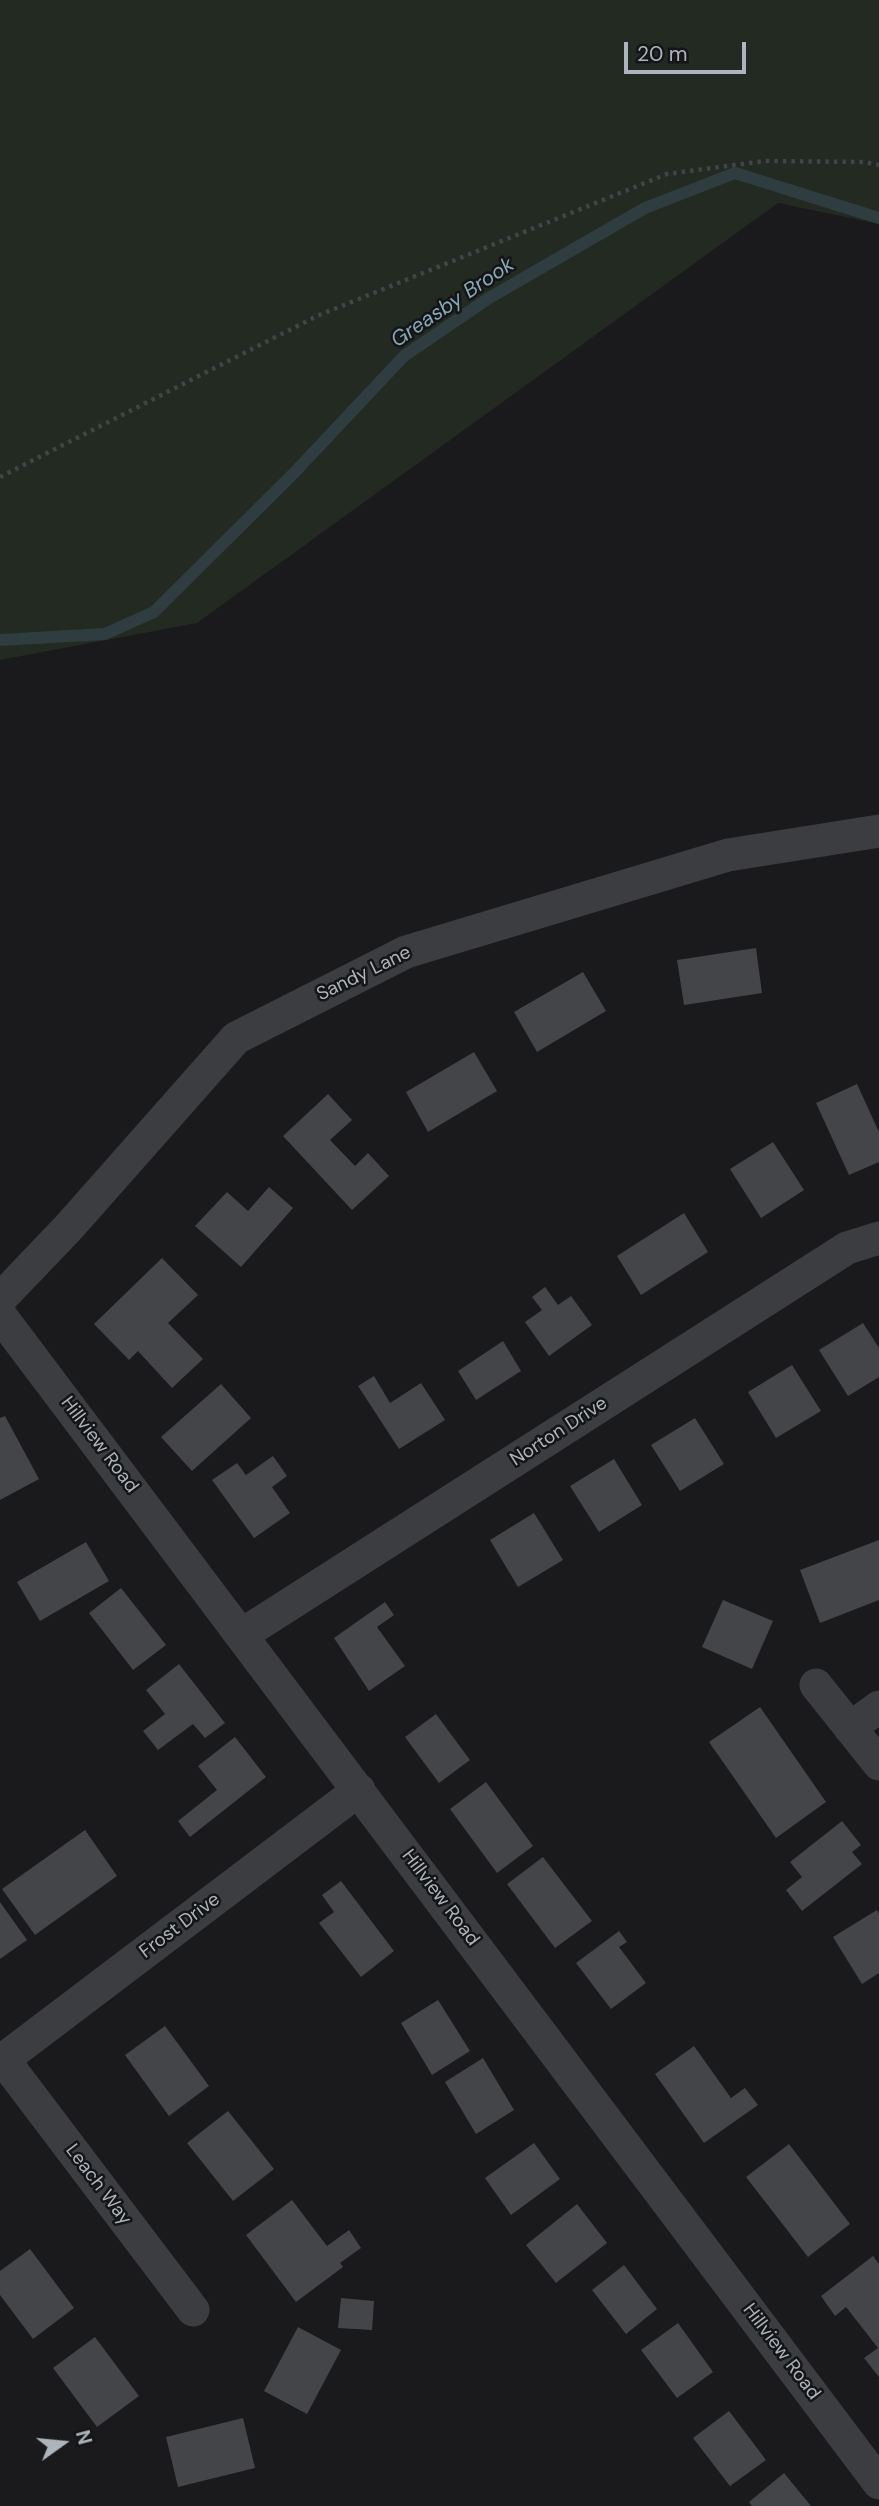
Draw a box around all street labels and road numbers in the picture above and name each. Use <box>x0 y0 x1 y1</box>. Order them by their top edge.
street label: Sandy Lane <box>313 941 415 1007</box>
street label: Hillview Road <box>55 1392 143 1498</box>
street label: Norton Drive <box>506 1392 612 1472</box>
street label: Hillview Road <box>396 1845 484 1951</box>
street label: Frost Drive <box>135 1888 225 1964</box>
street label: Leach Way <box>60 2140 136 2230</box>
street label: Hillview Road <box>737 2299 825 2405</box>

